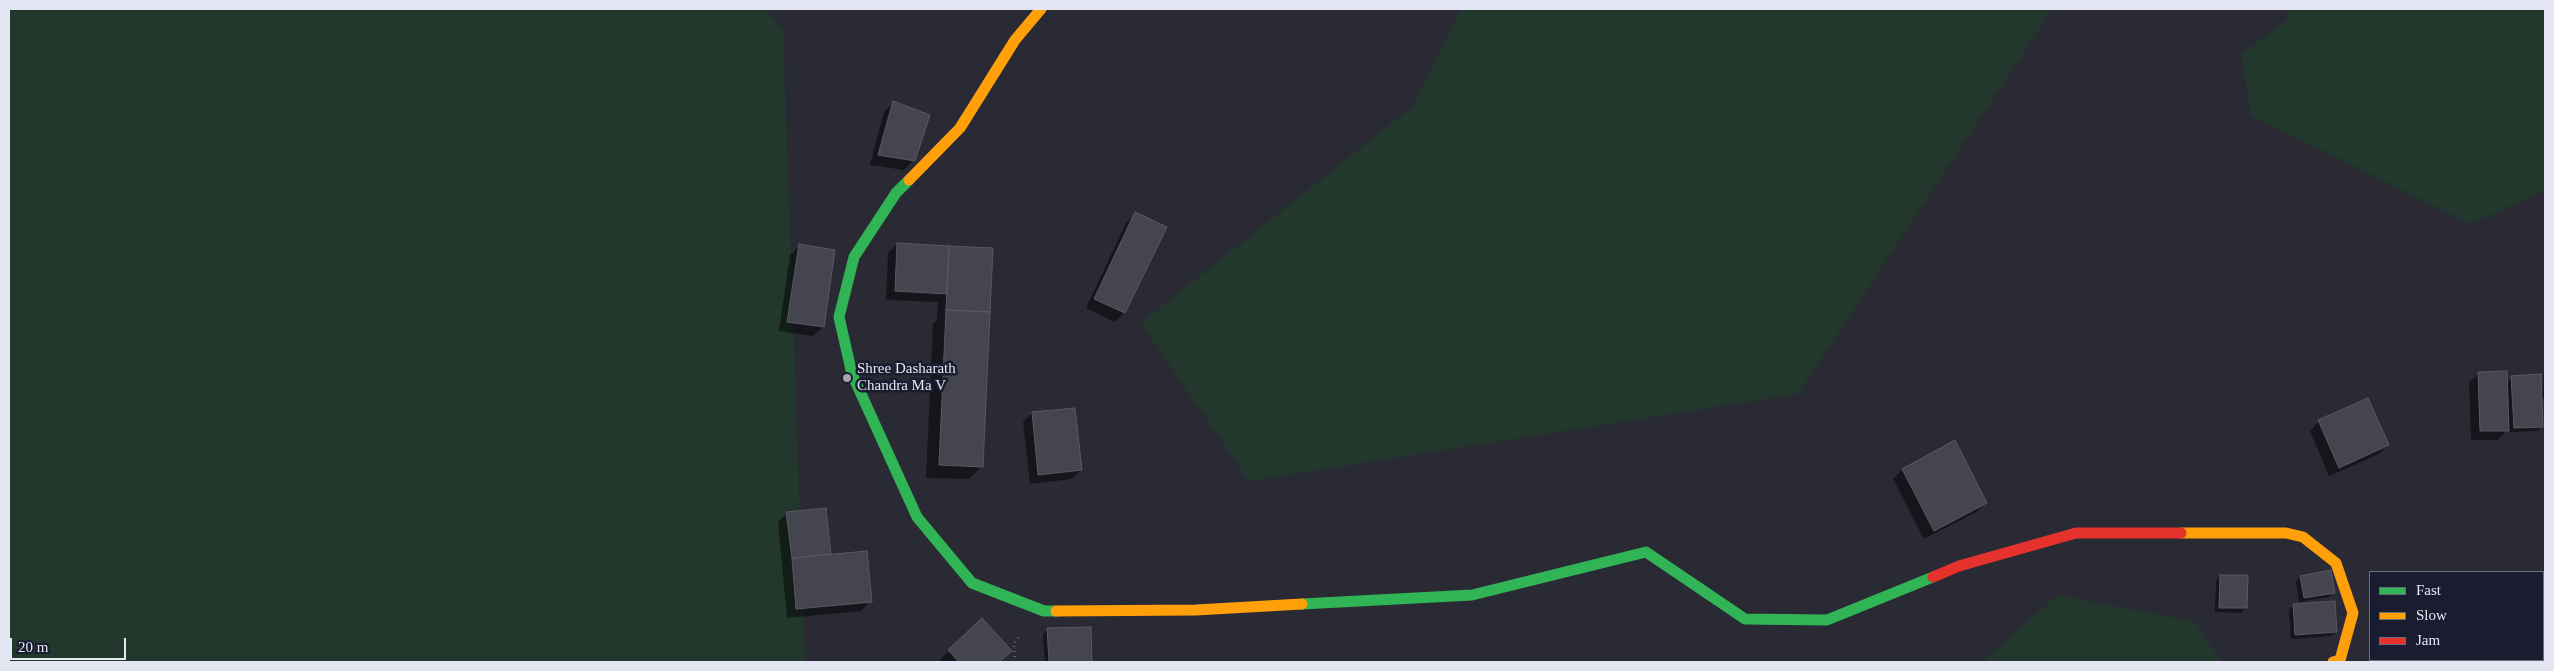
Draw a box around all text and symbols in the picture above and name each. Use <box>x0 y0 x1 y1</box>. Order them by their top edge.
place label: Shree Dasharath Chandra Ma V <box>857 360 956 395</box>
marker: Shree Dasharath Chandra Ma V <box>841 372 853 384</box>
legend <box>2369 571 2544 661</box>
text: Fast <box>2416 582 2441 598</box>
text: Slow <box>2416 607 2447 623</box>
scale bar <box>12 628 129 660</box>
text: Jam <box>2416 632 2440 648</box>
text: 20 m <box>18 639 48 655</box>

